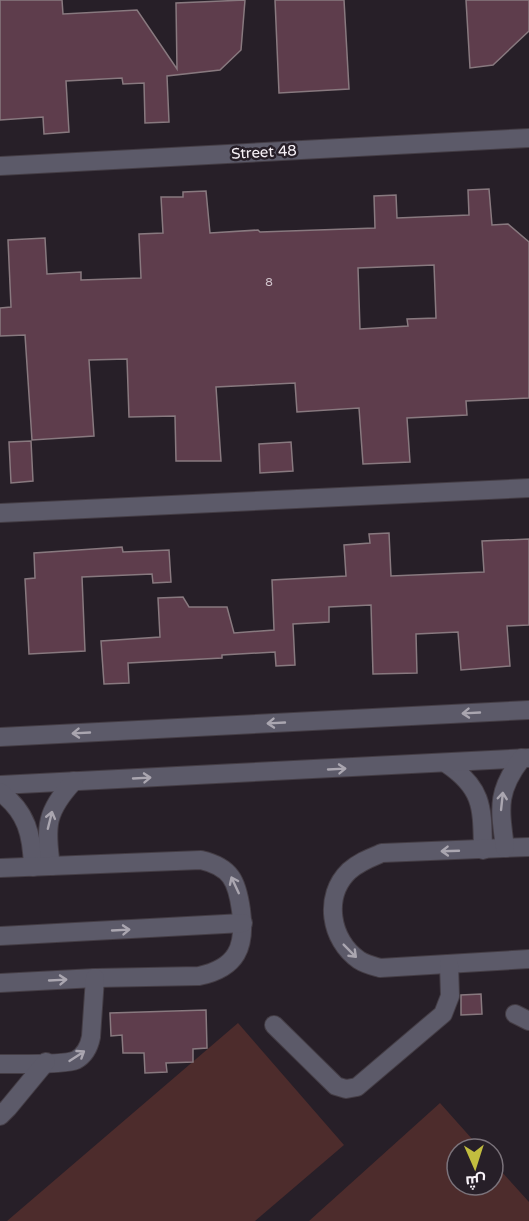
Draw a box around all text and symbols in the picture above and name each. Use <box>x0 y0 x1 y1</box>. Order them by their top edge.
street label: Street 48 <box>231 141 297 163</box>
house number: 8 <box>265 275 273 289</box>
one-way arrow <box>461 708 481 719</box>
one-way arrow <box>266 718 286 729</box>
one-way arrow <box>72 728 92 739</box>
one-way arrow <box>327 763 347 774</box>
one-way arrow <box>132 773 152 784</box>
one-way arrow <box>497 792 508 811</box>
one-way arrow <box>45 811 57 830</box>
one-way arrow <box>440 846 460 857</box>
one-way arrow <box>228 876 240 894</box>
one-way arrow <box>111 924 131 935</box>
one-way arrow <box>342 944 357 958</box>
one-way arrow <box>48 974 68 985</box>
one-way arrow <box>69 1050 86 1063</box>
north arrow <box>445 1137 505 1197</box>
text: ش <box>465 1170 487 1192</box>

